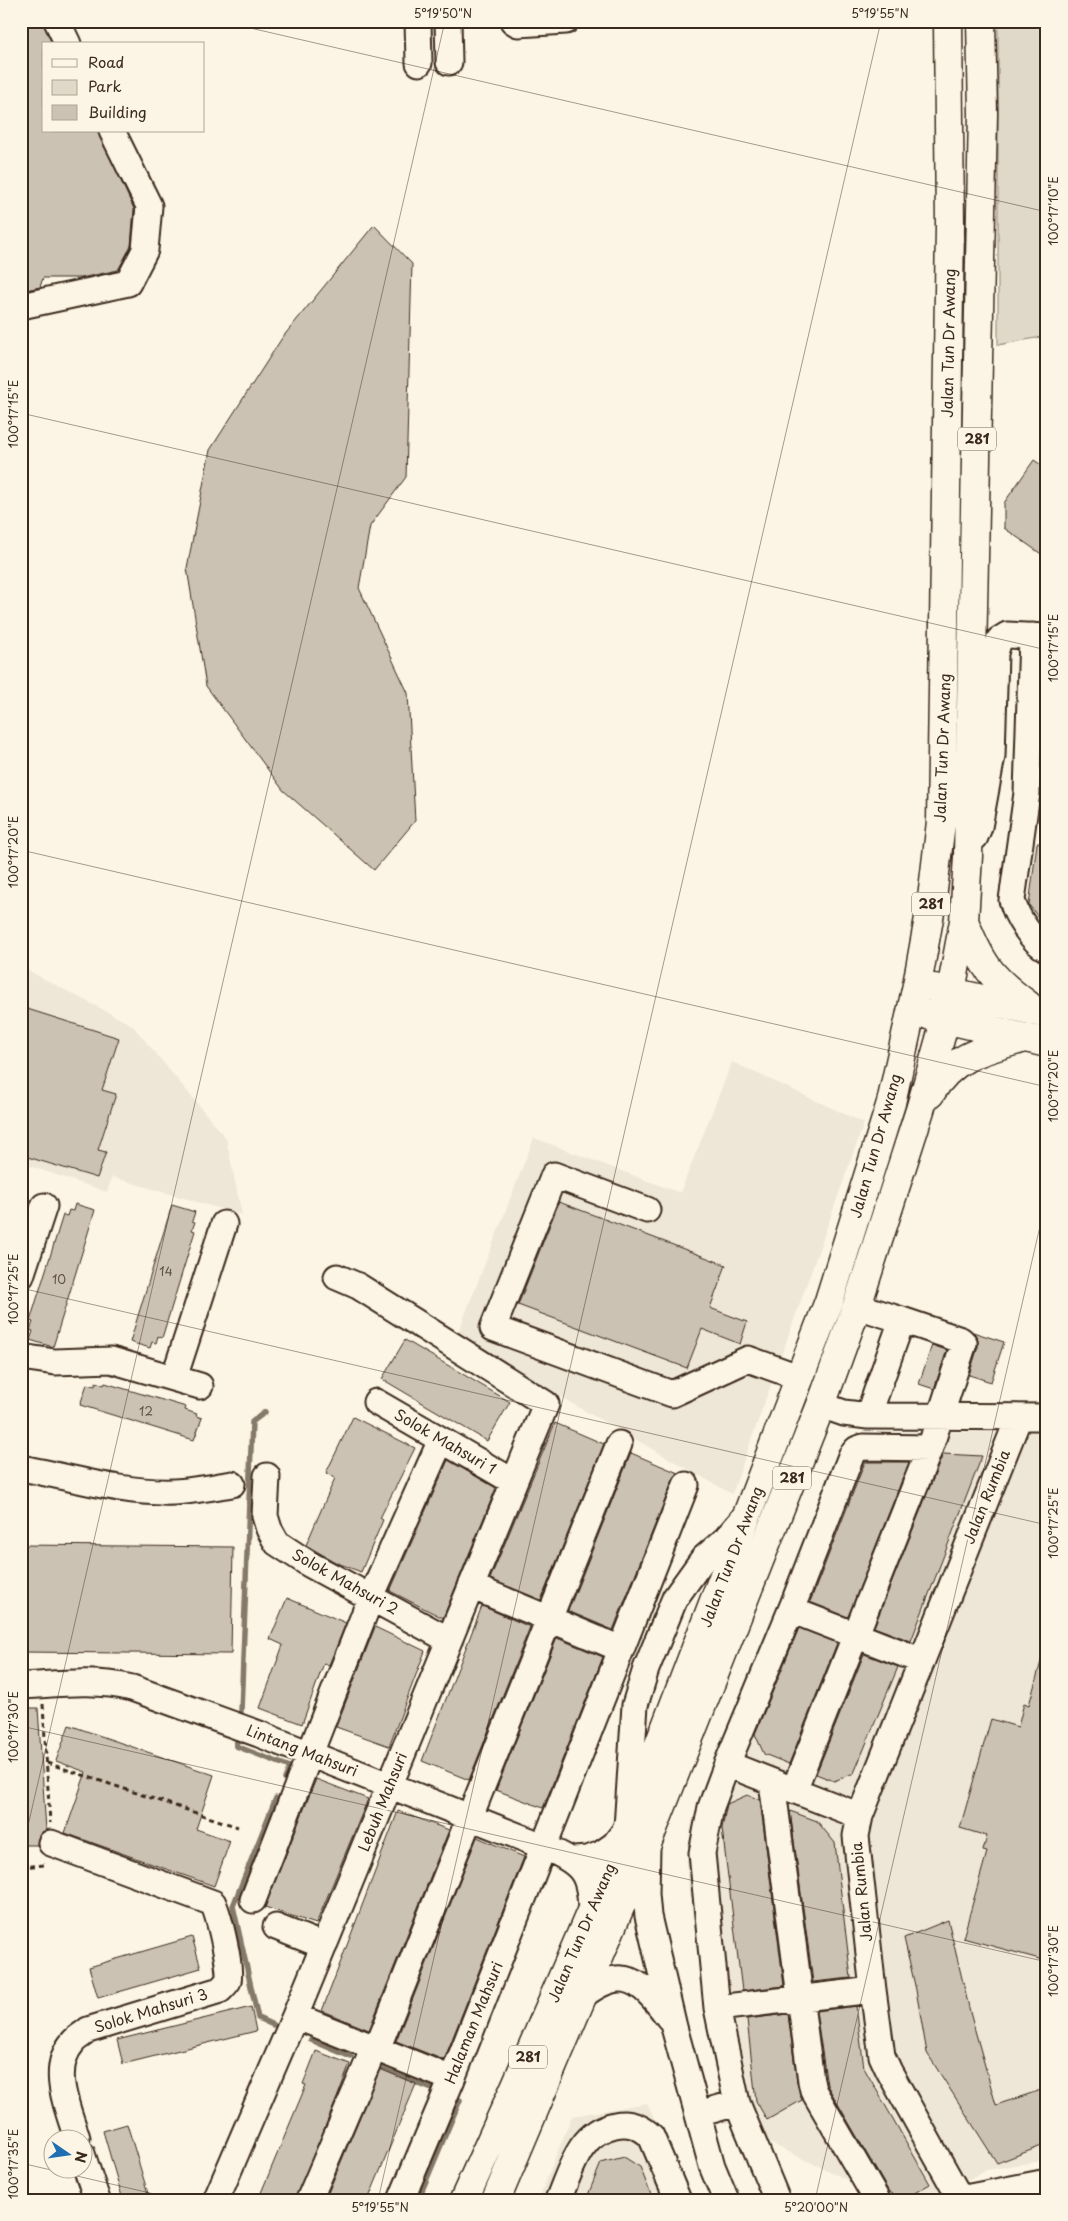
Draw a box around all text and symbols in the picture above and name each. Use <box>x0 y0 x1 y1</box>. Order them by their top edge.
text: 5°19'50"N <box>414 4 472 22</box>
text: 5°19'55"N <box>851 4 909 22</box>
legend <box>42 42 205 132</box>
text: Road <box>88 50 124 73</box>
text: Park <box>88 74 122 97</box>
text: Building <box>88 100 147 123</box>
text: 100°17'10"E <box>1044 176 1062 246</box>
street label: Jalan Tun Dr Awang <box>935 268 960 418</box>
text: 100°17'15"E <box>4 380 22 448</box>
road number: 281 <box>958 428 996 450</box>
text: 100°17'15"E <box>1044 614 1062 682</box>
street label: Jalan Tun Dr Awang <box>927 673 956 823</box>
text: 100°17'20"E <box>4 816 22 888</box>
road number: 281 <box>912 892 950 916</box>
text: 100°17'20"E <box>1044 1050 1062 1122</box>
street label: Jalan Tun Dr Awang <box>843 1071 906 1220</box>
text: 100°17'25"E <box>4 1253 22 1325</box>
house number: 14 <box>159 1262 173 1280</box>
house number: 10 <box>52 1270 66 1288</box>
house number: 12 <box>139 1402 153 1420</box>
street label: Solok Mahsuri 1 <box>390 1402 501 1479</box>
street label: Jalan Rumbia <box>956 1445 1015 1547</box>
road number: 281 <box>773 1466 811 1490</box>
street label: Jalan Tun Dr Awang <box>693 1483 768 1630</box>
text: 100°17'25"E <box>1044 1487 1062 1559</box>
street label: Solok Mahsuri 2 <box>288 1542 403 1619</box>
text: 100°17'30"E <box>4 1691 22 1763</box>
street label: Lintang Mahsuri <box>243 1718 362 1781</box>
street label: Lebuh Mahsuri <box>351 1748 412 1855</box>
street label: Jalan Rumbia <box>844 1840 877 1943</box>
street label: Jalan Tun Dr Awang <box>541 1859 620 2006</box>
text: 100°17'30"E <box>1044 1925 1062 1997</box>
street label: Halaman Mahsuri <box>438 1958 508 2087</box>
street label: Solok Mahsuri 3 <box>91 1981 210 2038</box>
road number: 281 <box>509 2045 547 2068</box>
north arrow <box>42 2128 92 2178</box>
text: 100°17'35"E <box>4 2129 22 2199</box>
text: N <box>70 2149 93 2165</box>
text: 5°19'55"N <box>351 2198 409 2216</box>
text: 5°20'00"N <box>784 2198 848 2216</box>

